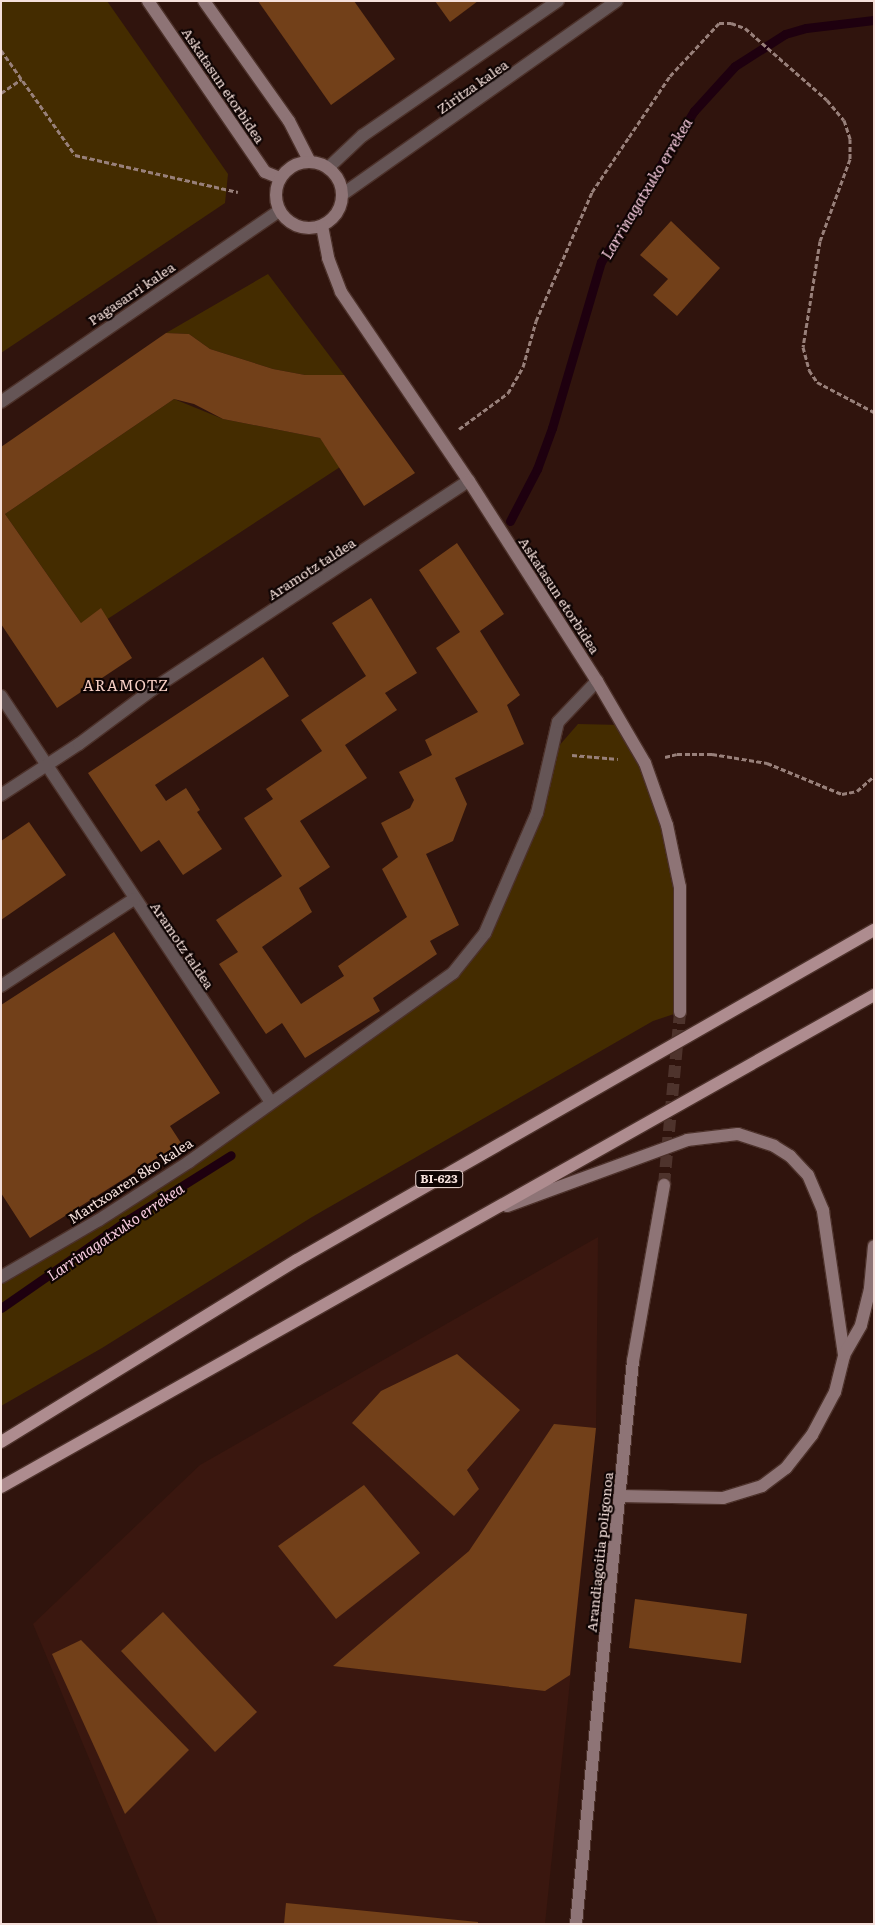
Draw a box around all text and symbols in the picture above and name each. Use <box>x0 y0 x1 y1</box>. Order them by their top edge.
street label: Askatasun etorbidea <box>179 24 269 146</box>
street label: Ziritza kalea <box>433 55 511 117</box>
water label: Larrinagatxuko errekea <box>597 114 695 262</box>
street label: Pagasarri kalea <box>84 258 178 328</box>
street label: Aramotz taldea <box>264 533 358 603</box>
street label: Askatasun etorbidea <box>516 533 604 657</box>
district label: ARAMOTZ <box>82 676 170 694</box>
street label: Aramotz taldea <box>148 898 218 992</box>
street label: Martxoaren 8ko kalea <box>65 1134 195 1226</box>
road number: BI-623 <box>415 1170 463 1188</box>
water label: Larrinagatxuko errekea <box>43 1178 187 1284</box>
street label: Arandiagoitia poligonoa <box>582 1471 616 1633</box>

